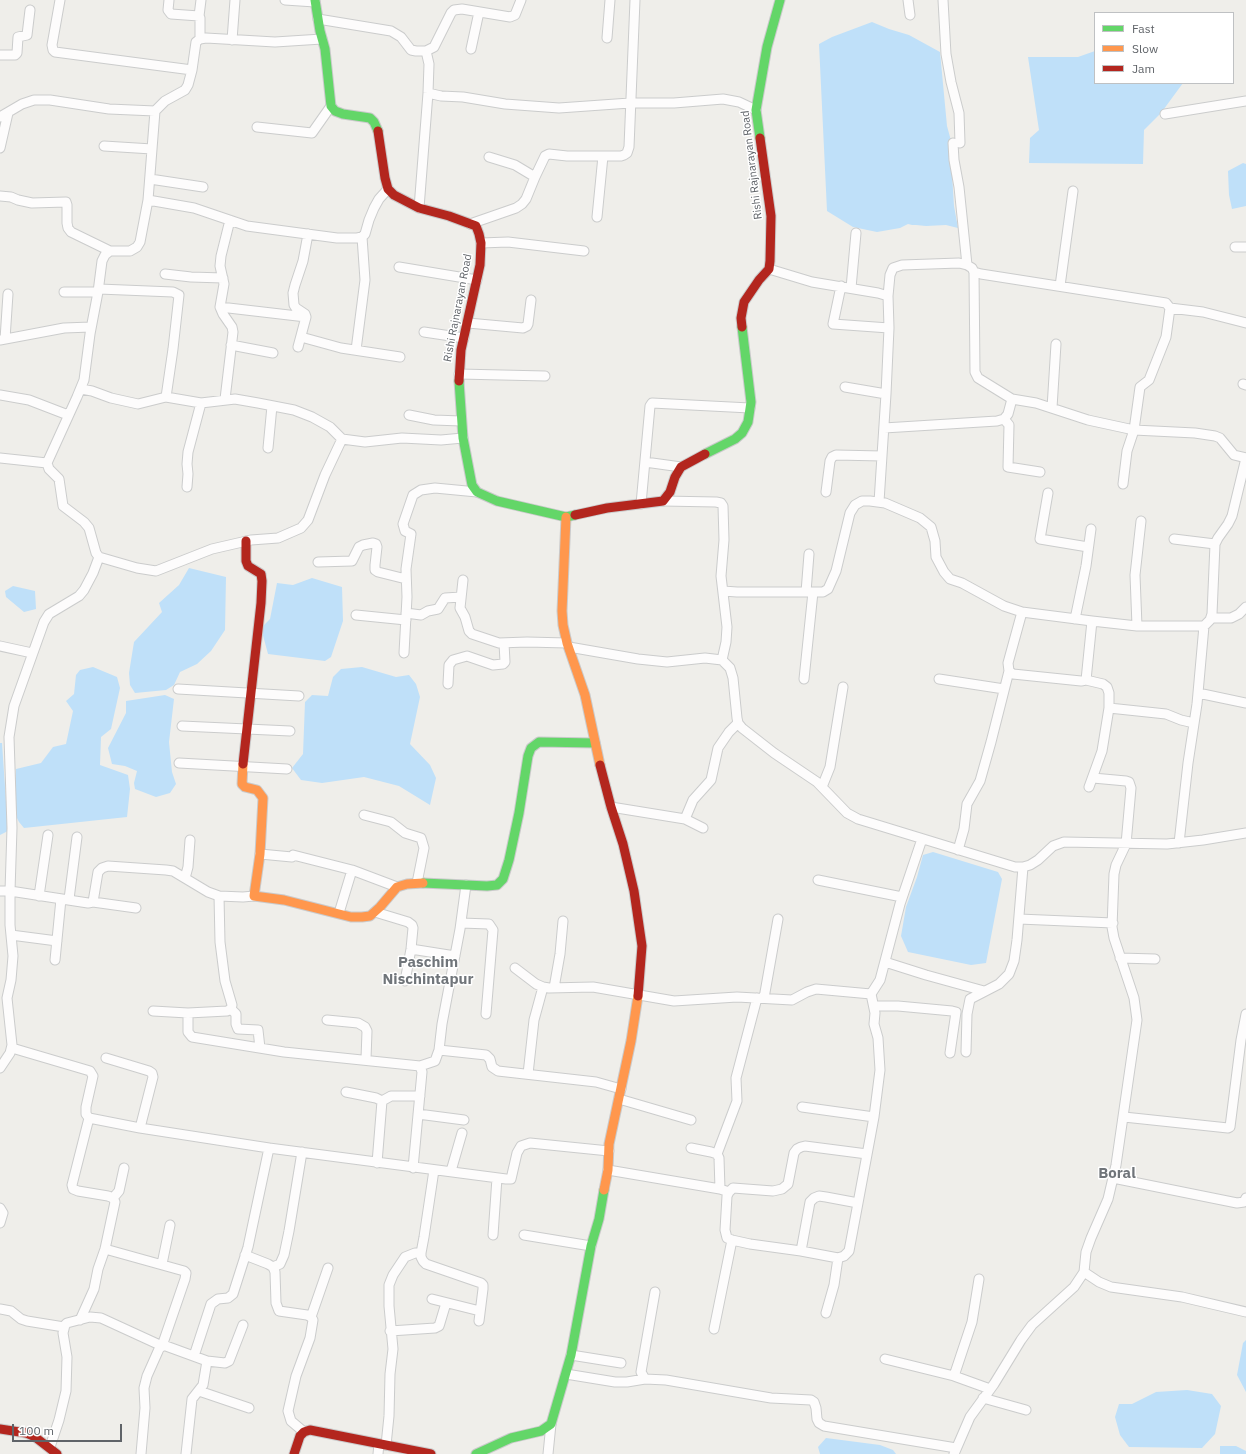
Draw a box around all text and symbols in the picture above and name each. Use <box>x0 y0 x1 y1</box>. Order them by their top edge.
legend <box>1094 12 1234 84</box>
text: Fast <box>1132 21 1155 36</box>
text: Slow <box>1132 41 1158 56</box>
text: Jam <box>1132 61 1155 76</box>
street label: Rishi Rajnarayan Road <box>739 110 765 220</box>
street label: Rishi Rajnarayan Road <box>441 253 475 363</box>
district label: Paschim Nischintapur <box>382 954 474 989</box>
district label: Boral <box>1098 1165 1136 1183</box>
scale bar <box>14 1416 124 1442</box>
text: 100 m <box>19 1423 54 1438</box>

